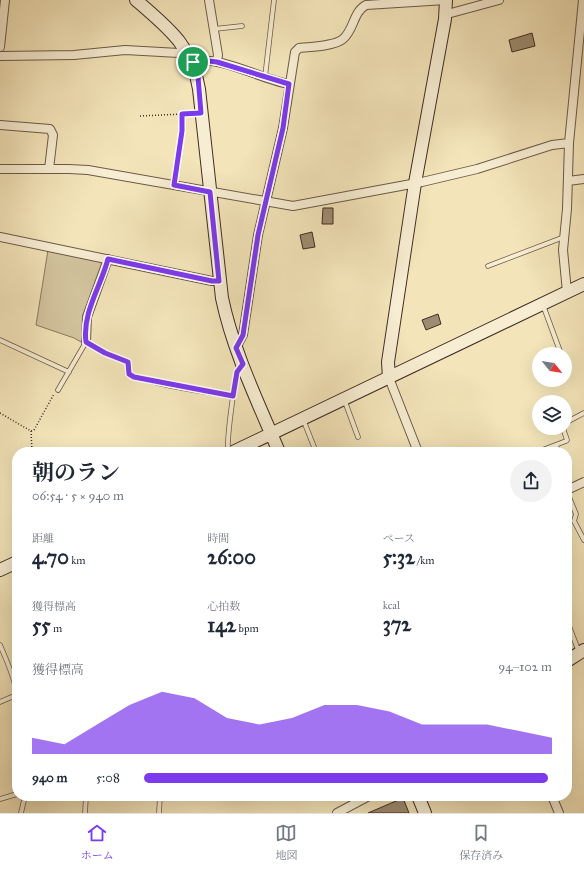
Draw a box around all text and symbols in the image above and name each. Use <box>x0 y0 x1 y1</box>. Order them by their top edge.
pin <box>176 45 210 79</box>
icon: arrive <box>182 51 204 73</box>
north arrow <box>532 347 572 387</box>
map controls <box>532 347 572 435</box>
button: layers <box>532 395 572 435</box>
text: 朝のラン <box>32 459 120 486</box>
button: share <box>510 460 552 502</box>
text: 06:54 · 5 × 940 m <box>32 488 124 504</box>
text: 距離 <box>32 532 54 545</box>
text: 時間 <box>207 532 229 545</box>
text: ペース <box>383 532 415 545</box>
text: 4.70 <box>32 545 69 569</box>
text: 26:00 <box>207 545 256 569</box>
text: 5:32 <box>383 545 415 569</box>
text: km <box>69 554 86 567</box>
text: /km <box>415 554 435 567</box>
text: kcal <box>383 599 400 612</box>
text: 獲得標高 <box>32 600 76 613</box>
text: 心拍数 <box>207 600 240 613</box>
text: 372 <box>383 612 411 636</box>
text: 55 <box>32 613 51 637</box>
text: 142 <box>207 613 236 637</box>
text: m <box>51 622 62 635</box>
text: bpm <box>236 622 259 635</box>
text: 94–102 m <box>498 659 552 675</box>
text: 獲得標高 <box>32 662 84 678</box>
text: 940 m <box>32 770 68 786</box>
text: 5:08 <box>96 770 120 786</box>
tab: ホーム <box>81 822 114 862</box>
tab: 地図 <box>275 822 297 862</box>
tab: 保存済み <box>459 822 503 862</box>

